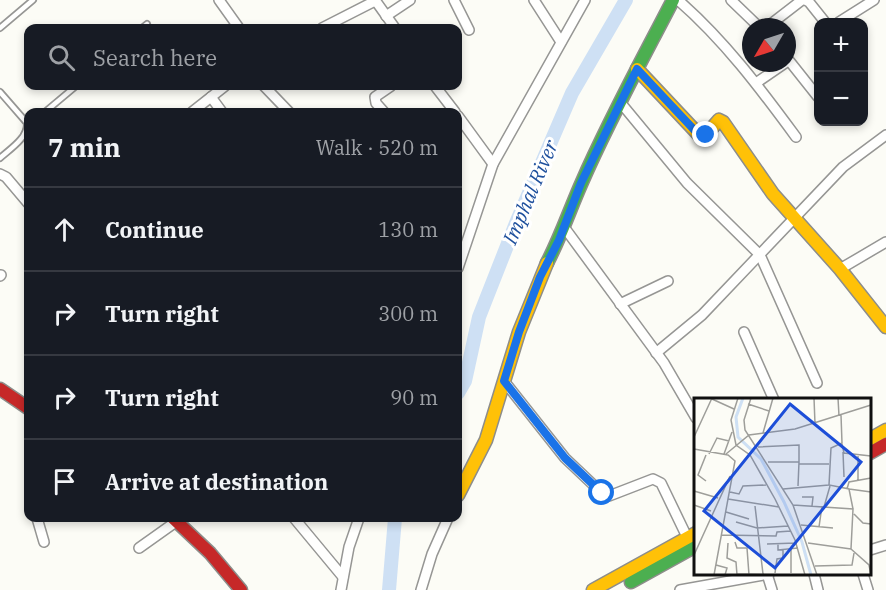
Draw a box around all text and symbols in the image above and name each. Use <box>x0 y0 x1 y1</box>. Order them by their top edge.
north arrow <box>742 18 796 72</box>
map controls <box>814 18 868 126</box>
button: + <box>814 18 868 72</box>
search box <box>24 24 462 90</box>
icon: search <box>45 41 78 74</box>
text: Search here <box>93 43 217 72</box>
button: − <box>814 72 868 126</box>
route end <box>692 121 718 147</box>
text: 7 min <box>48 130 121 164</box>
text: Walk · 520 m <box>316 134 438 161</box>
water label: Imphal River <box>496 135 565 249</box>
icon: ahead <box>48 213 81 246</box>
text: Continue <box>105 215 204 244</box>
text: 130 m <box>378 216 438 243</box>
icon: right <box>48 297 81 330</box>
text: Turn right <box>105 299 219 328</box>
text: 300 m <box>378 300 438 327</box>
icon: right <box>48 381 81 414</box>
text: Turn right <box>105 383 219 412</box>
text: 90 m <box>390 384 438 411</box>
inset map <box>694 398 871 575</box>
icon: arrive <box>48 465 81 498</box>
text: Arrive at destination <box>105 467 328 496</box>
route start <box>588 479 614 505</box>

